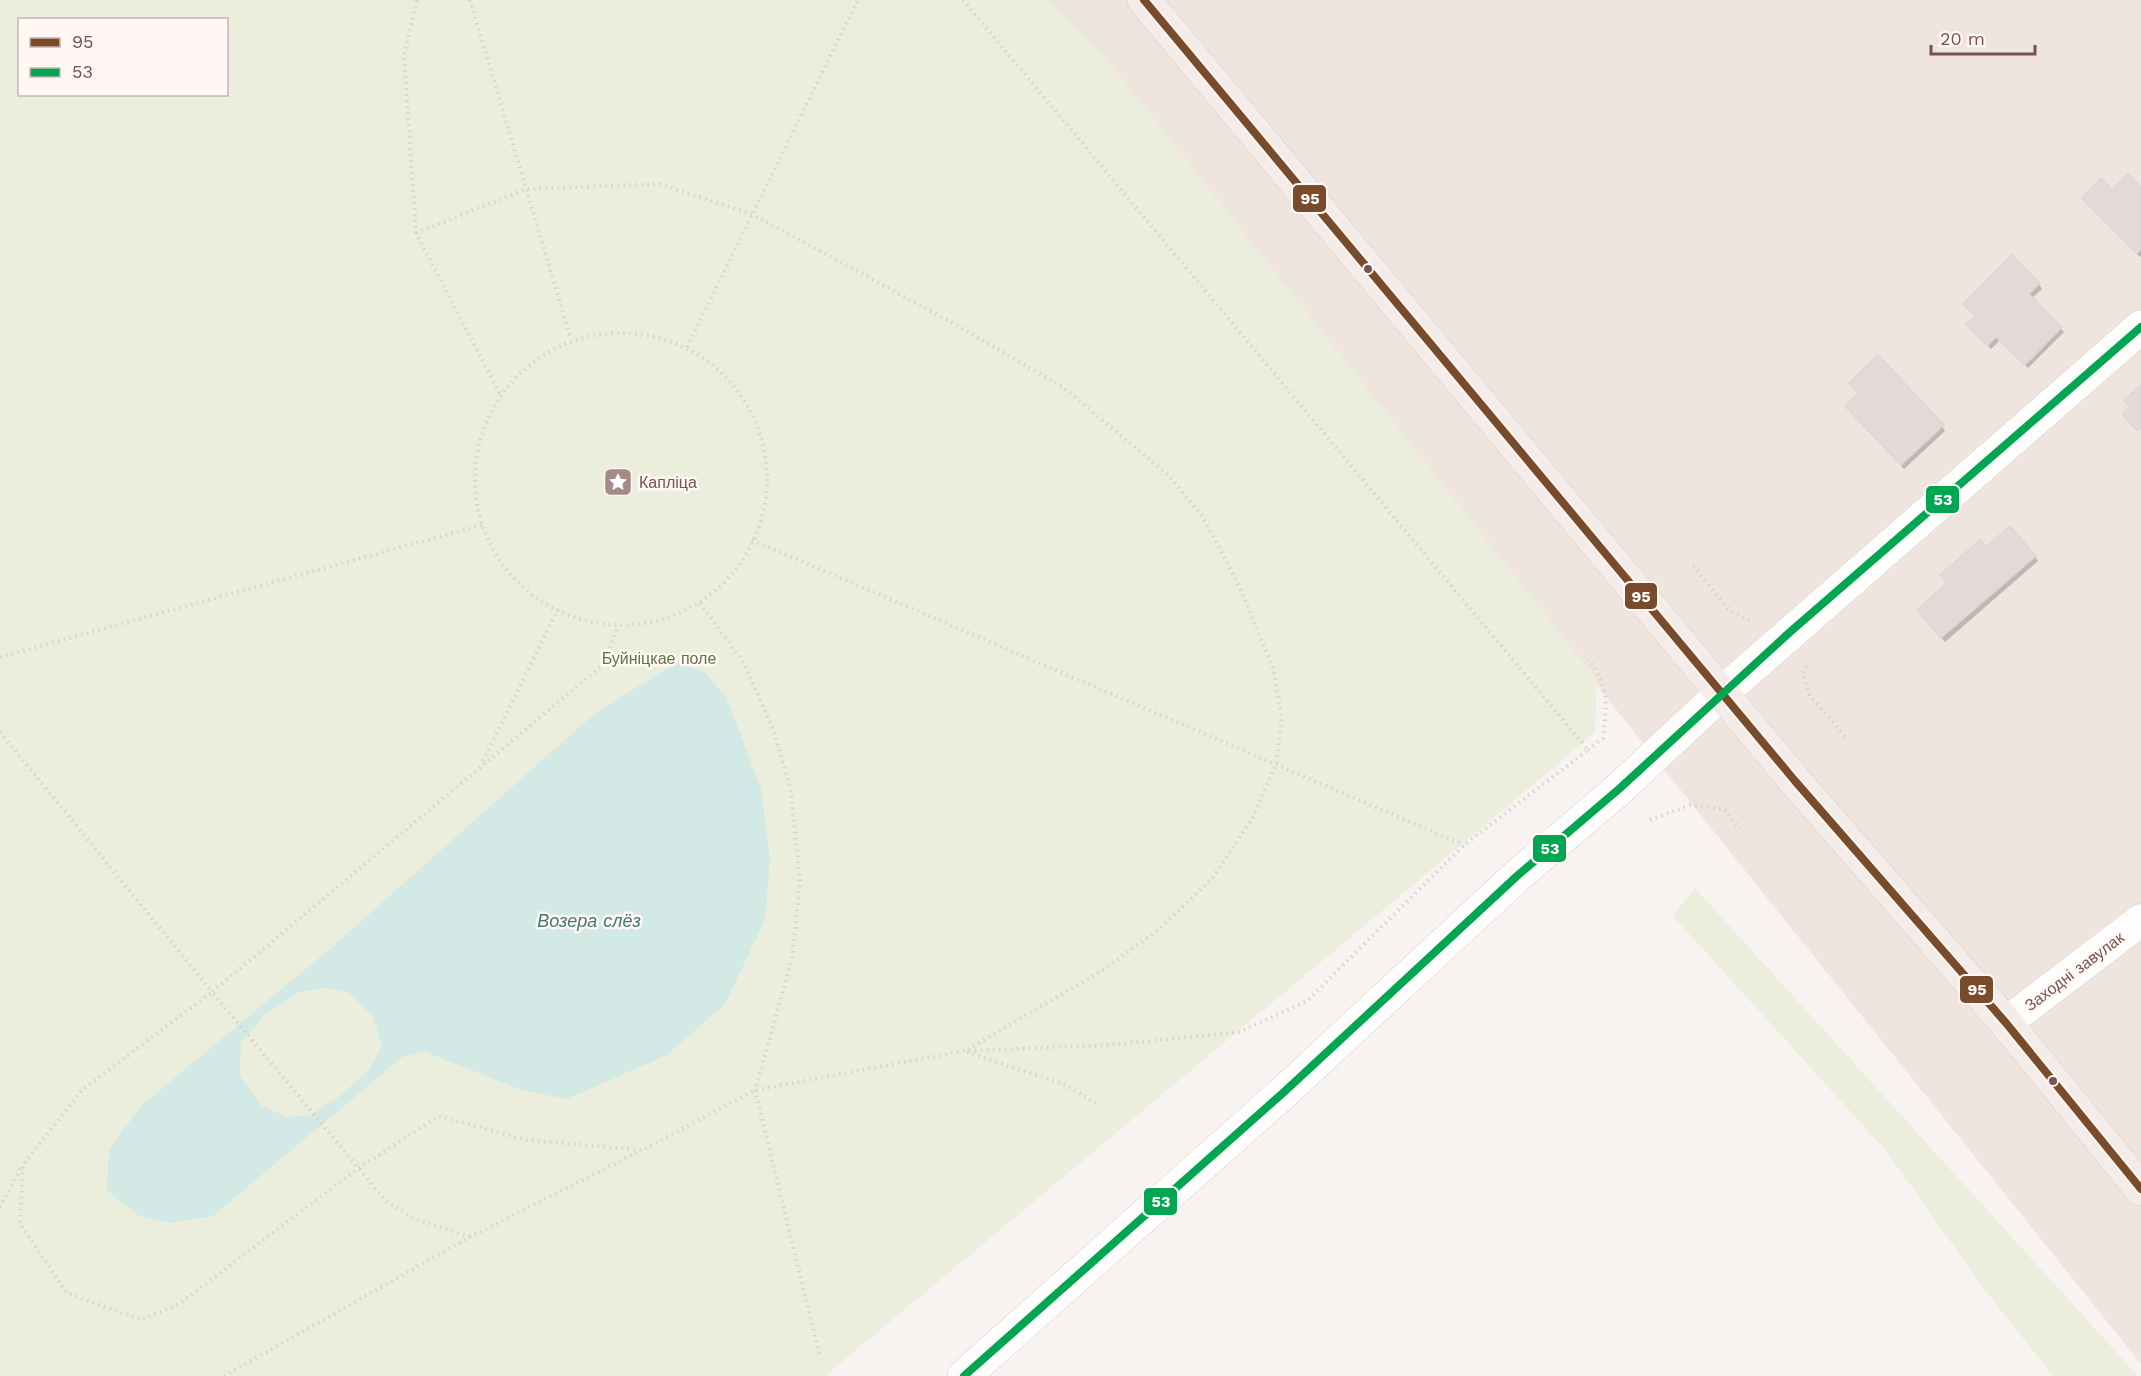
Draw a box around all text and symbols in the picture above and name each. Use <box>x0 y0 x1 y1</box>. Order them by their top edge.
legend <box>18 18 228 96</box>
scale bar <box>1931 18 2034 56</box>
text: 20 m <box>1940 28 1985 49</box>
text: 95 <box>72 31 94 52</box>
text: 53 <box>72 61 93 82</box>
line badge: 95 <box>1292 184 1327 213</box>
text: 95 <box>1300 189 1320 208</box>
unlabelled marker <box>1362 263 1374 275</box>
place icon: Капліца <box>602 466 634 498</box>
place label: Капліца <box>639 473 697 492</box>
line badge: 53 <box>1925 485 1960 514</box>
text: 53 <box>1934 490 1952 509</box>
line badge: 95 <box>1624 582 1658 610</box>
text: 95 <box>1631 587 1651 606</box>
park label: Буйніцкае поле <box>602 649 716 668</box>
line badge: 53 <box>1532 834 1567 863</box>
text: 53 <box>1541 839 1559 858</box>
water label: Возера слёз <box>537 910 641 931</box>
street label: Заходні завулак <box>2021 927 2128 1015</box>
line badge: 95 <box>1959 975 1994 1004</box>
text: 95 <box>1967 980 1987 999</box>
unlabelled marker <box>2047 1075 2059 1087</box>
line badge: 53 <box>1143 1187 1178 1216</box>
text: 53 <box>1152 1192 1170 1211</box>

